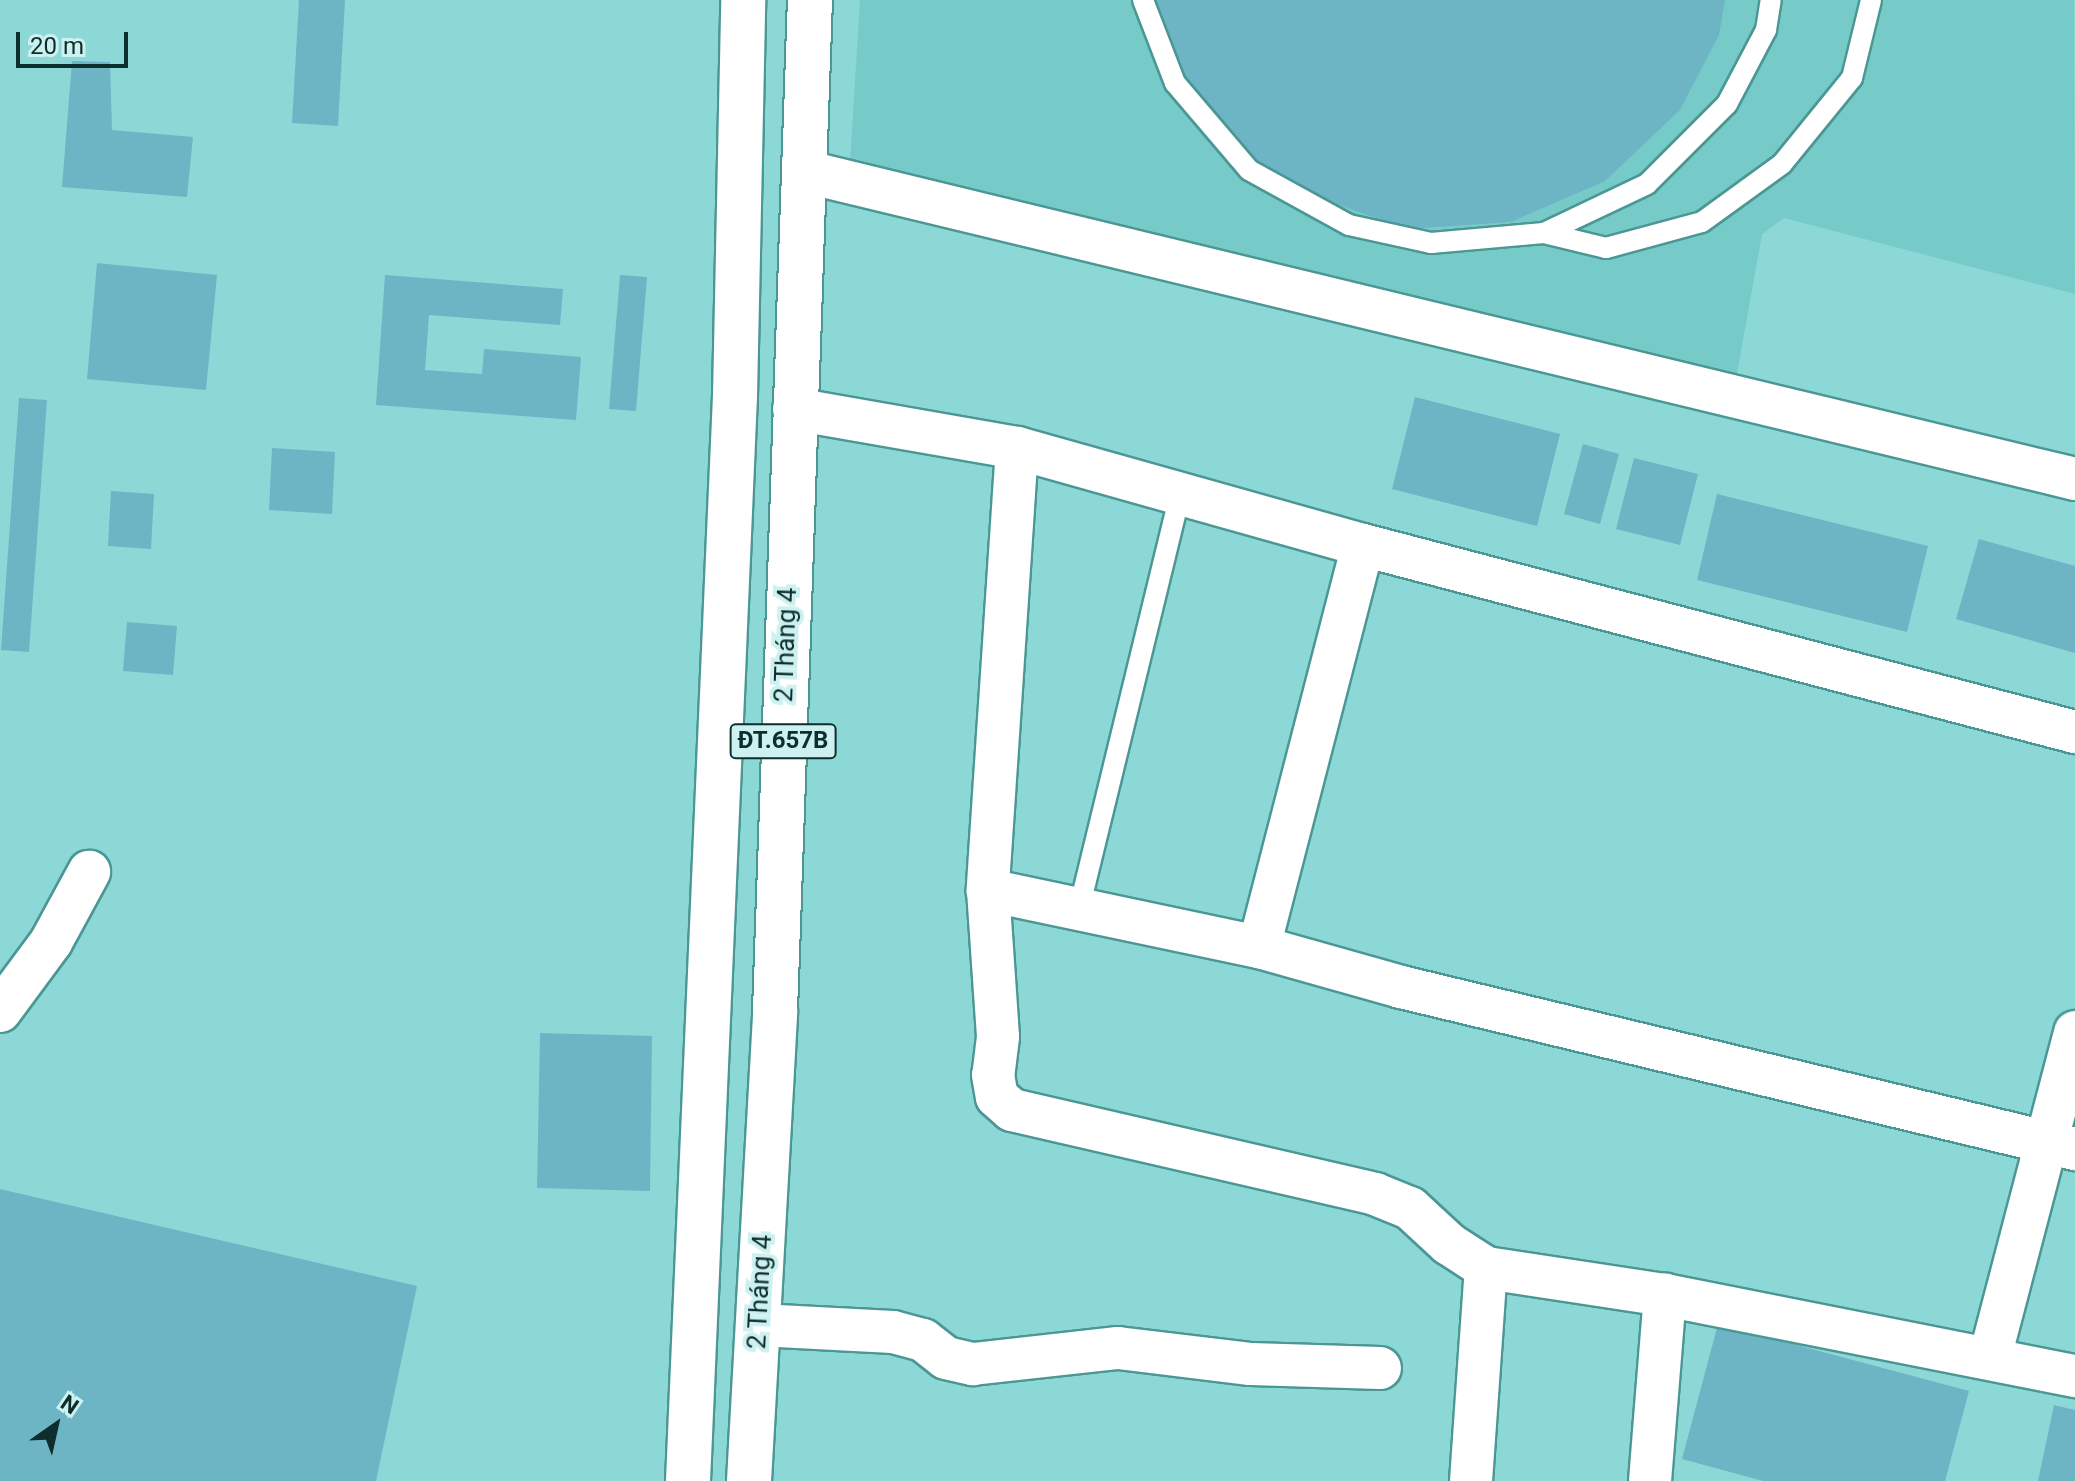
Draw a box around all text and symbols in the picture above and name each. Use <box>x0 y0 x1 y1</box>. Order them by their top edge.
scale bar <box>20 16 132 66</box>
text: 20 m <box>30 32 84 60</box>
street label: 2 Tháng 4 <box>768 587 804 703</box>
road number: ĐT.657B <box>729 721 837 761</box>
street label: 2 Tháng 4 <box>741 1234 779 1350</box>
north arrow <box>16 1385 96 1465</box>
text: N <box>56 1390 83 1419</box>

